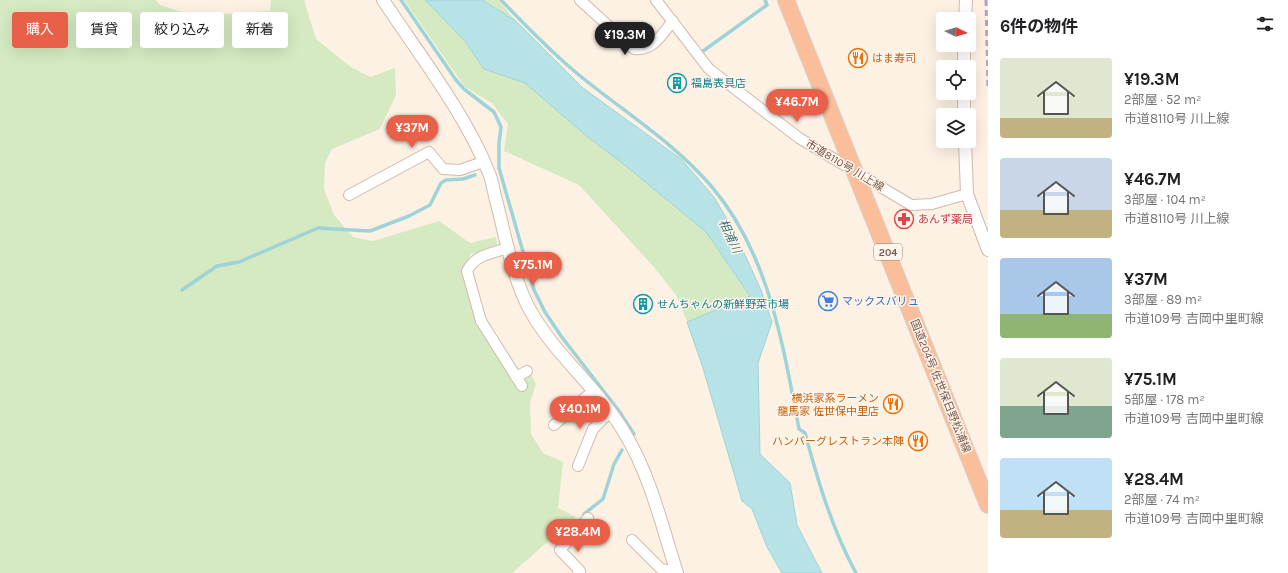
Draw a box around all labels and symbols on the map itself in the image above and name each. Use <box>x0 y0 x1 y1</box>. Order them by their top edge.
north arrow <box>936 12 976 52</box>
pin: ¥19.3M <box>592 22 658 56</box>
restaurant icon: はま寿司 <box>847 47 869 69</box>
place label: はま寿司 <box>872 52 916 65</box>
building icon: 福島表具店 <box>666 72 688 94</box>
place label: 福島表具店 <box>691 77 746 90</box>
pin: ¥46.7M <box>764 89 830 123</box>
pin: ¥37M <box>388 115 436 149</box>
street label: 市道8110号 川上線 <box>803 137 886 194</box>
pharmacy icon: あんず薬局 <box>893 208 915 230</box>
place label: あんず薬局 <box>918 213 973 226</box>
water label: 相浦川 <box>716 217 745 257</box>
road number: 204 <box>874 244 902 260</box>
pin: ¥75.1M <box>500 252 566 286</box>
supermarket icon: マックスバリュ <box>817 290 839 312</box>
building icon: せんちゃんの新鮮野菜市場 <box>632 293 654 315</box>
place label: マックスバリュ <box>842 295 919 308</box>
place label: せんちゃんの新鮮野菜市場 <box>657 298 789 311</box>
street label: 国道204号 佐世保日野松浦線 <box>908 318 973 455</box>
place label: 横浜家系ラーメン 龍馬家 佐世保中里店 <box>777 392 879 418</box>
restaurant icon: 横浜家系ラーメン 龍馬家 佐世保中里店 <box>882 393 904 415</box>
pin: ¥40.1M <box>547 396 613 430</box>
restaurant icon: ハンバーグレストラン本陣 <box>907 430 929 452</box>
place label: ハンバーグレストラン本陣 <box>772 435 904 448</box>
pin: ¥28.4M <box>545 519 611 553</box>

